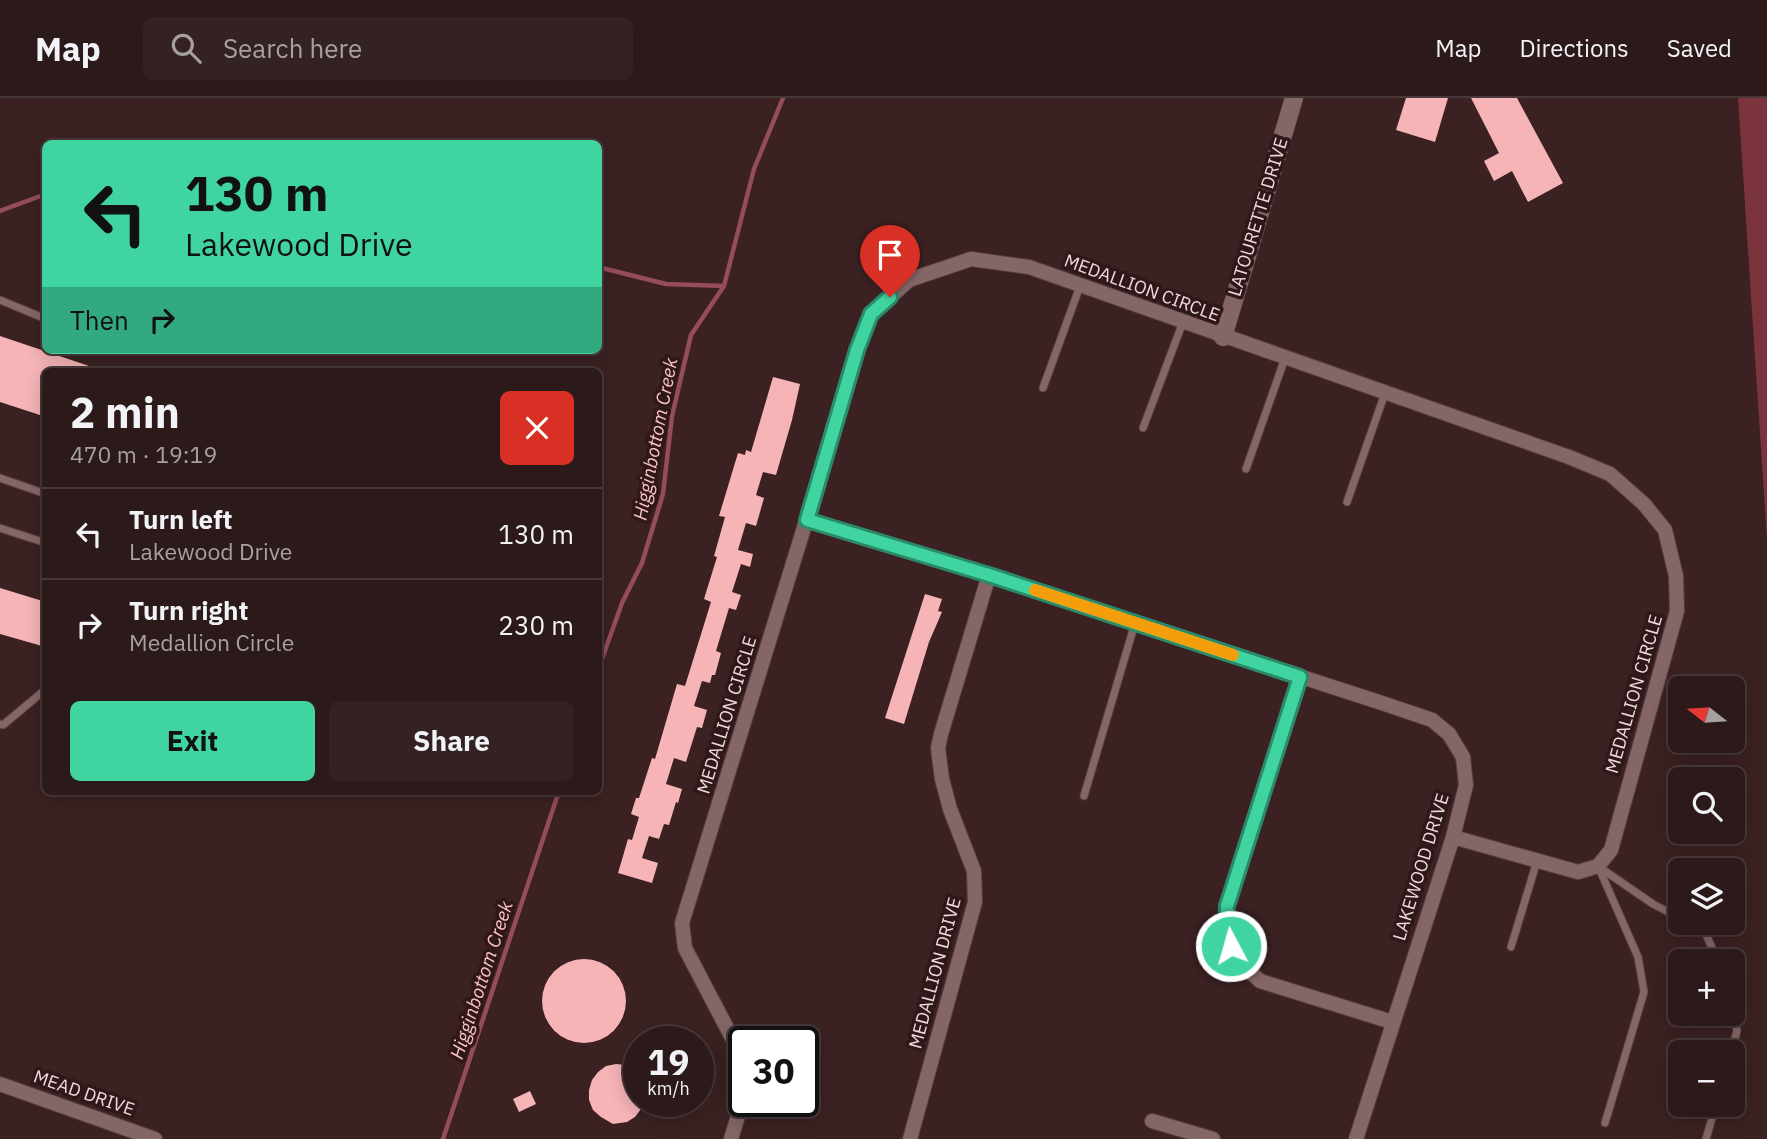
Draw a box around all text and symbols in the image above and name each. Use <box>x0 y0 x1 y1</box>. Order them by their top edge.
search box <box>143 17 633 80</box>
text: Map <box>35 27 101 70</box>
icon: search <box>167 29 205 67</box>
text: Search here <box>223 31 362 65</box>
text: Map <box>1435 32 1481 64</box>
text: Directions <box>1519 32 1629 64</box>
text: Saved <box>1667 32 1732 64</box>
street label: LATOURETTE DRIVE <box>1222 135 1293 299</box>
text: 130 m <box>185 161 329 224</box>
icon: left <box>70 168 161 259</box>
text: Lakewood Drive <box>185 223 412 265</box>
pin <box>860 225 920 297</box>
icon: arrive <box>871 236 909 274</box>
street label: MEDALLION CIRCLE <box>1061 249 1223 326</box>
icon: right <box>143 301 181 339</box>
text: Then <box>70 303 129 337</box>
water label: Higginbottom Creek <box>627 355 683 522</box>
text: 2 min <box>70 385 180 440</box>
button: close <box>500 391 574 465</box>
text: 470 m · 19:19 <box>70 439 217 469</box>
text: Turn left <box>129 502 232 536</box>
icon: left <box>70 515 108 553</box>
text: 130 m <box>498 517 574 551</box>
text: Lakewood Drive <box>129 536 292 566</box>
text: Turn right <box>129 593 248 627</box>
icon: right <box>70 606 108 644</box>
text: 230 m <box>498 608 574 642</box>
street label: MEDALLION CIRCLE <box>1600 612 1667 776</box>
text: Medallion Circle <box>129 627 294 657</box>
street label: MEDALLION CIRCLE <box>692 633 761 797</box>
north arrow <box>1668 676 1745 752</box>
map controls <box>1668 676 1745 1117</box>
button: Exit <box>70 701 315 781</box>
button: Share <box>329 701 574 781</box>
button: search <box>1668 767 1745 844</box>
street label: LAKEWOOD DRIVE <box>1387 790 1454 943</box>
button: layers <box>1668 858 1745 935</box>
street label: MEDALLION DRIVE <box>903 895 966 1051</box>
water label: Higginbottom Creek <box>444 897 518 1062</box>
position arrow <box>1194 909 1268 983</box>
button: + <box>1668 949 1745 1026</box>
speed limit sign: 30 <box>728 1026 819 1117</box>
text: 19 <box>647 1039 690 1085</box>
button: − <box>1668 1040 1745 1117</box>
street label: MEAD DRIVE <box>31 1065 138 1121</box>
text: km/h <box>647 1077 690 1100</box>

